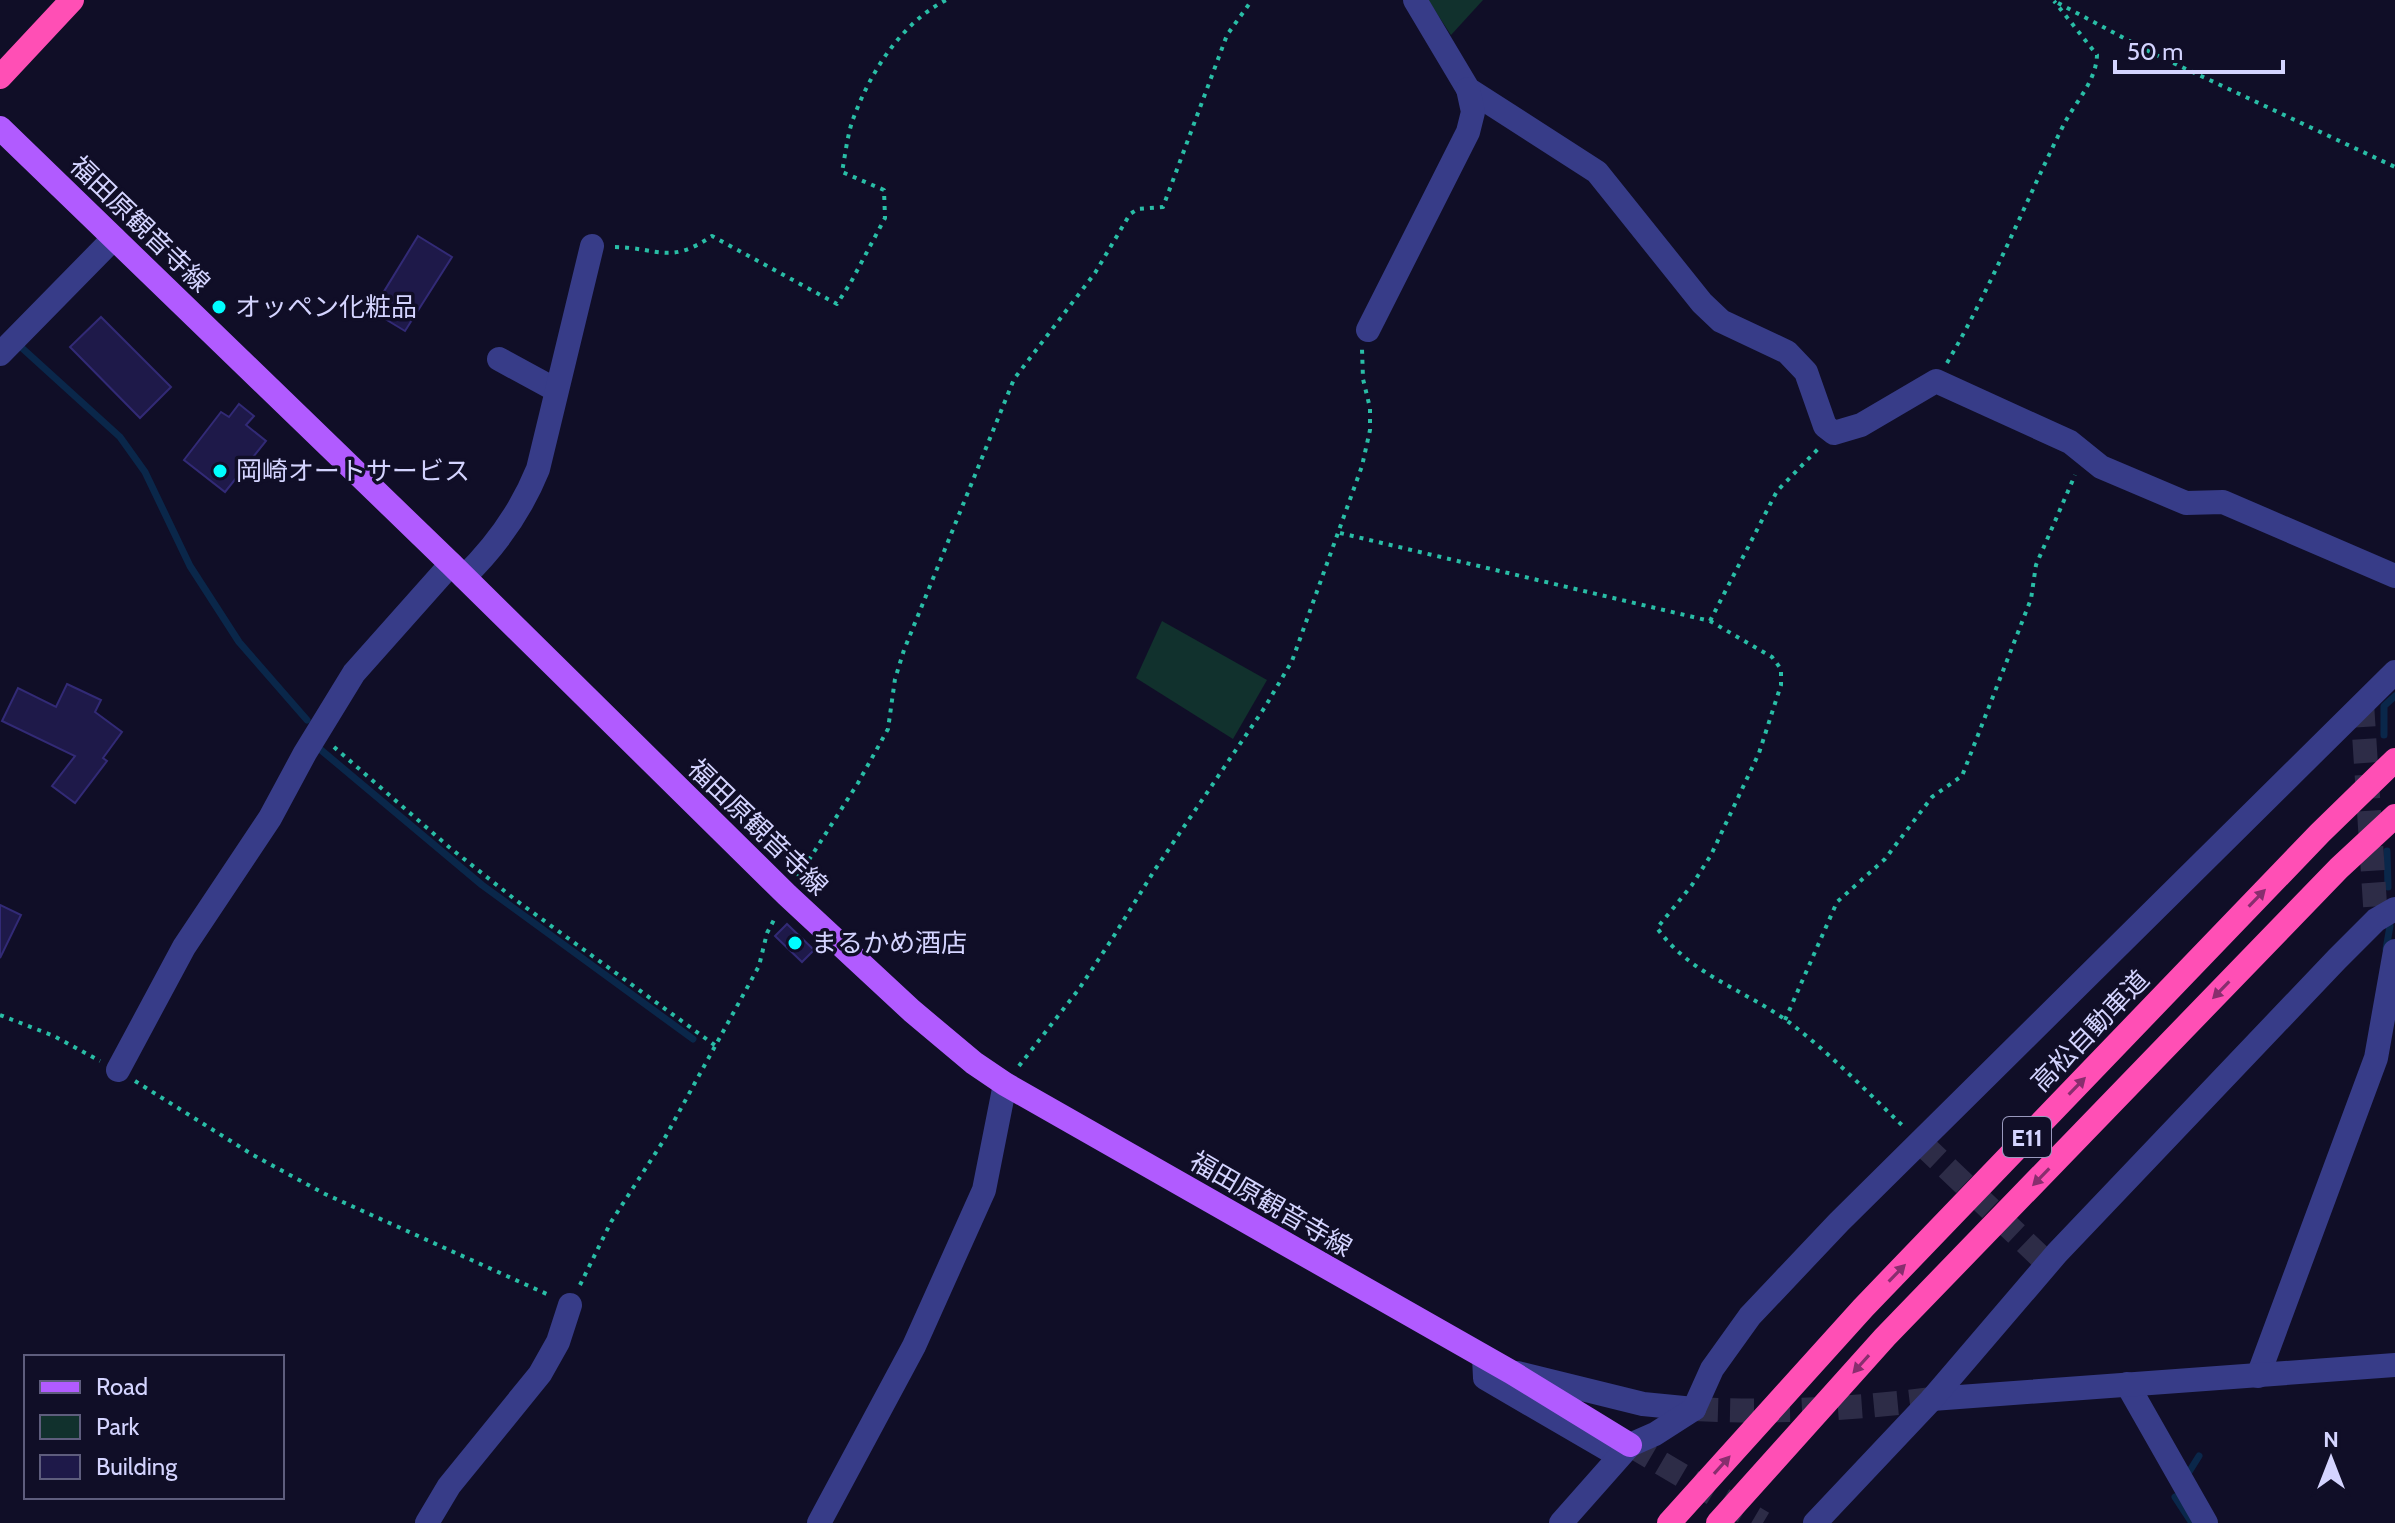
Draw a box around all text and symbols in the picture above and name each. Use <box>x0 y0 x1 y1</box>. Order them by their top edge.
scale bar <box>2115 24 2283 74</box>
text: 50 m <box>2127 37 2183 66</box>
street label: 福田原観音寺線 <box>63 149 217 299</box>
place label: オッペン化粧品 <box>235 291 417 323</box>
marker: オッペン化粧品 <box>210 298 228 316</box>
place label: 岡崎オートサービス <box>236 455 470 487</box>
marker: 岡崎オートサービス <box>211 462 229 480</box>
street label: 福田原観音寺線 <box>681 752 835 902</box>
one-way arrow <box>2247 889 2266 908</box>
place label: まるかめ酒店 <box>811 927 967 959</box>
marker: まるかめ酒店 <box>786 934 804 952</box>
street label: 高松自動車道 <box>2024 964 2156 1098</box>
one-way arrow <box>2213 980 2231 999</box>
one-way arrow <box>2068 1076 2086 1095</box>
road number: E11 <box>2003 1117 2051 1157</box>
street label: 福田原観音寺線 <box>1184 1145 1358 1263</box>
one-way arrow <box>2032 1167 2050 1186</box>
one-way arrow <box>1887 1264 1905 1283</box>
legend <box>24 1355 284 1499</box>
one-way arrow <box>1852 1355 1870 1374</box>
text: Road <box>96 1372 148 1401</box>
text: Park <box>96 1412 139 1441</box>
north arrow <box>2291 1419 2371 1499</box>
text: N <box>2323 1426 2339 1453</box>
text: Building <box>96 1452 178 1481</box>
one-way arrow <box>1712 1456 1730 1475</box>

